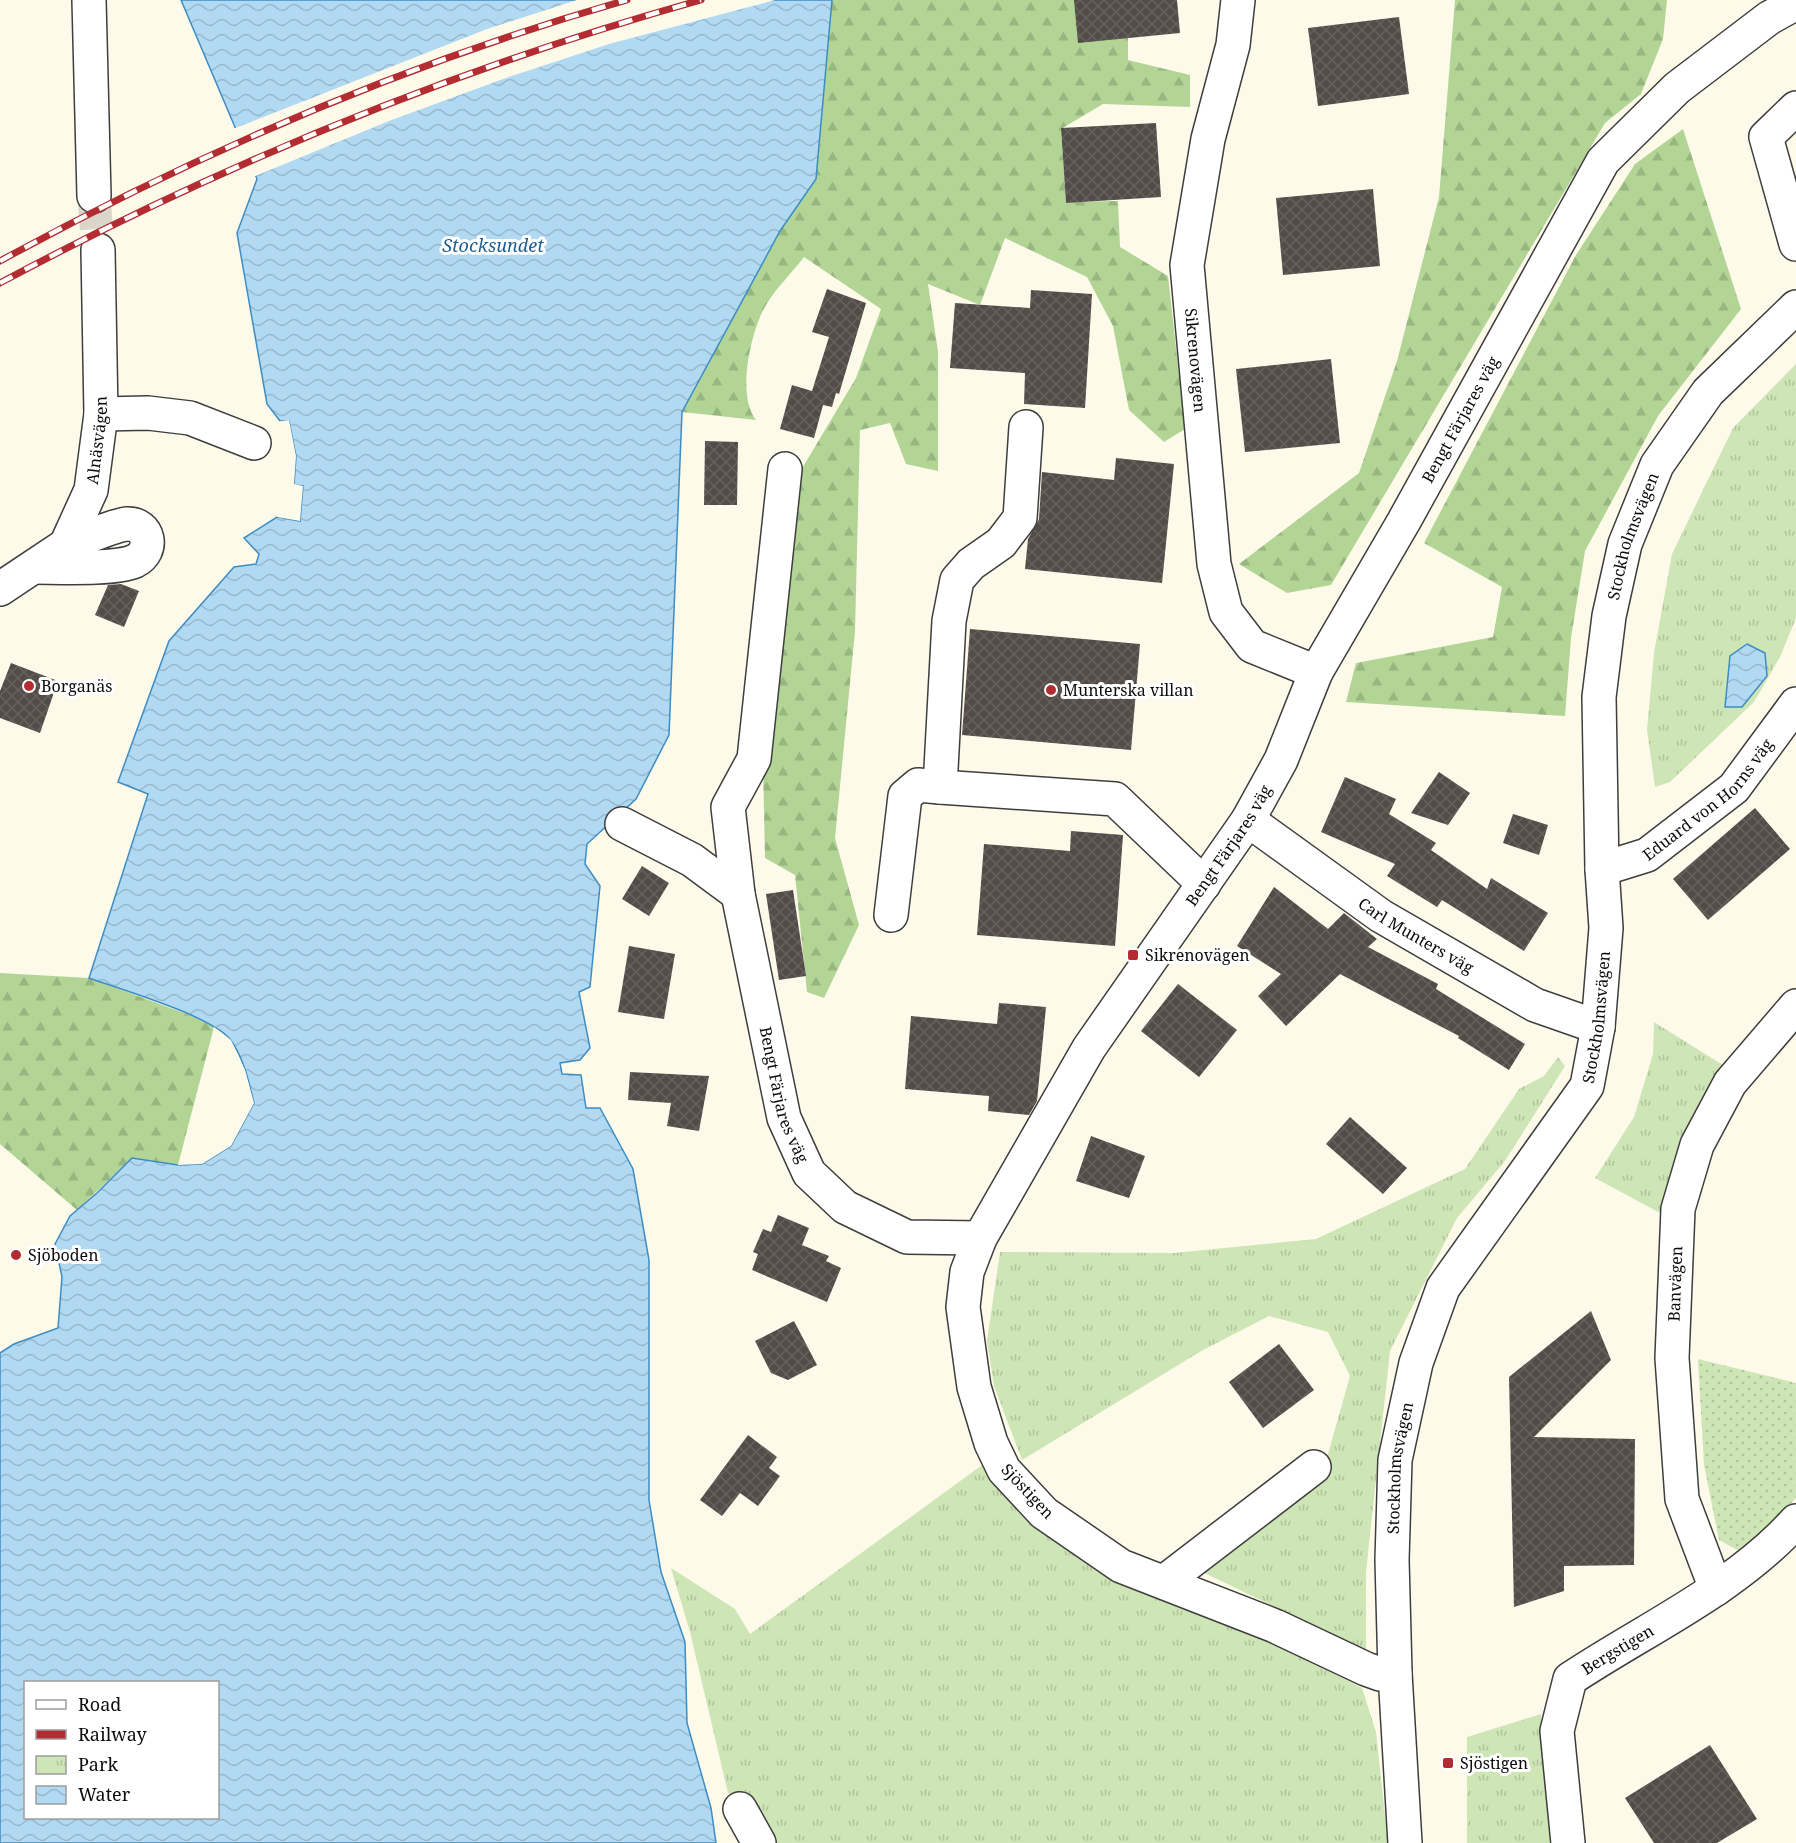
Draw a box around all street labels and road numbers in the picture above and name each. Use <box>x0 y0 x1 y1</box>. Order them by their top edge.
street label: Sikrenovägen <box>1180 307 1211 413</box>
street label: Bengt Färjares väg <box>1416 352 1504 487</box>
street label: Alnäsvägen <box>81 396 112 486</box>
street label: Stockholmsvägen <box>1602 469 1664 602</box>
street label: Eduard von Horns väg <box>1638 734 1778 866</box>
street label: Bengt Färjares väg <box>1180 780 1277 910</box>
street label: Carl Munters väg <box>1354 892 1478 979</box>
street label: Stockholmsvägen <box>1577 950 1615 1085</box>
street label: Bengt Färjares väg <box>754 1025 814 1167</box>
street label: Banvägen <box>1662 1245 1688 1322</box>
street label: Stockholmsvägen <box>1382 1400 1418 1534</box>
street label: Sjöstigen <box>997 1459 1059 1523</box>
street label: Bergstigen <box>1577 1619 1658 1680</box>

